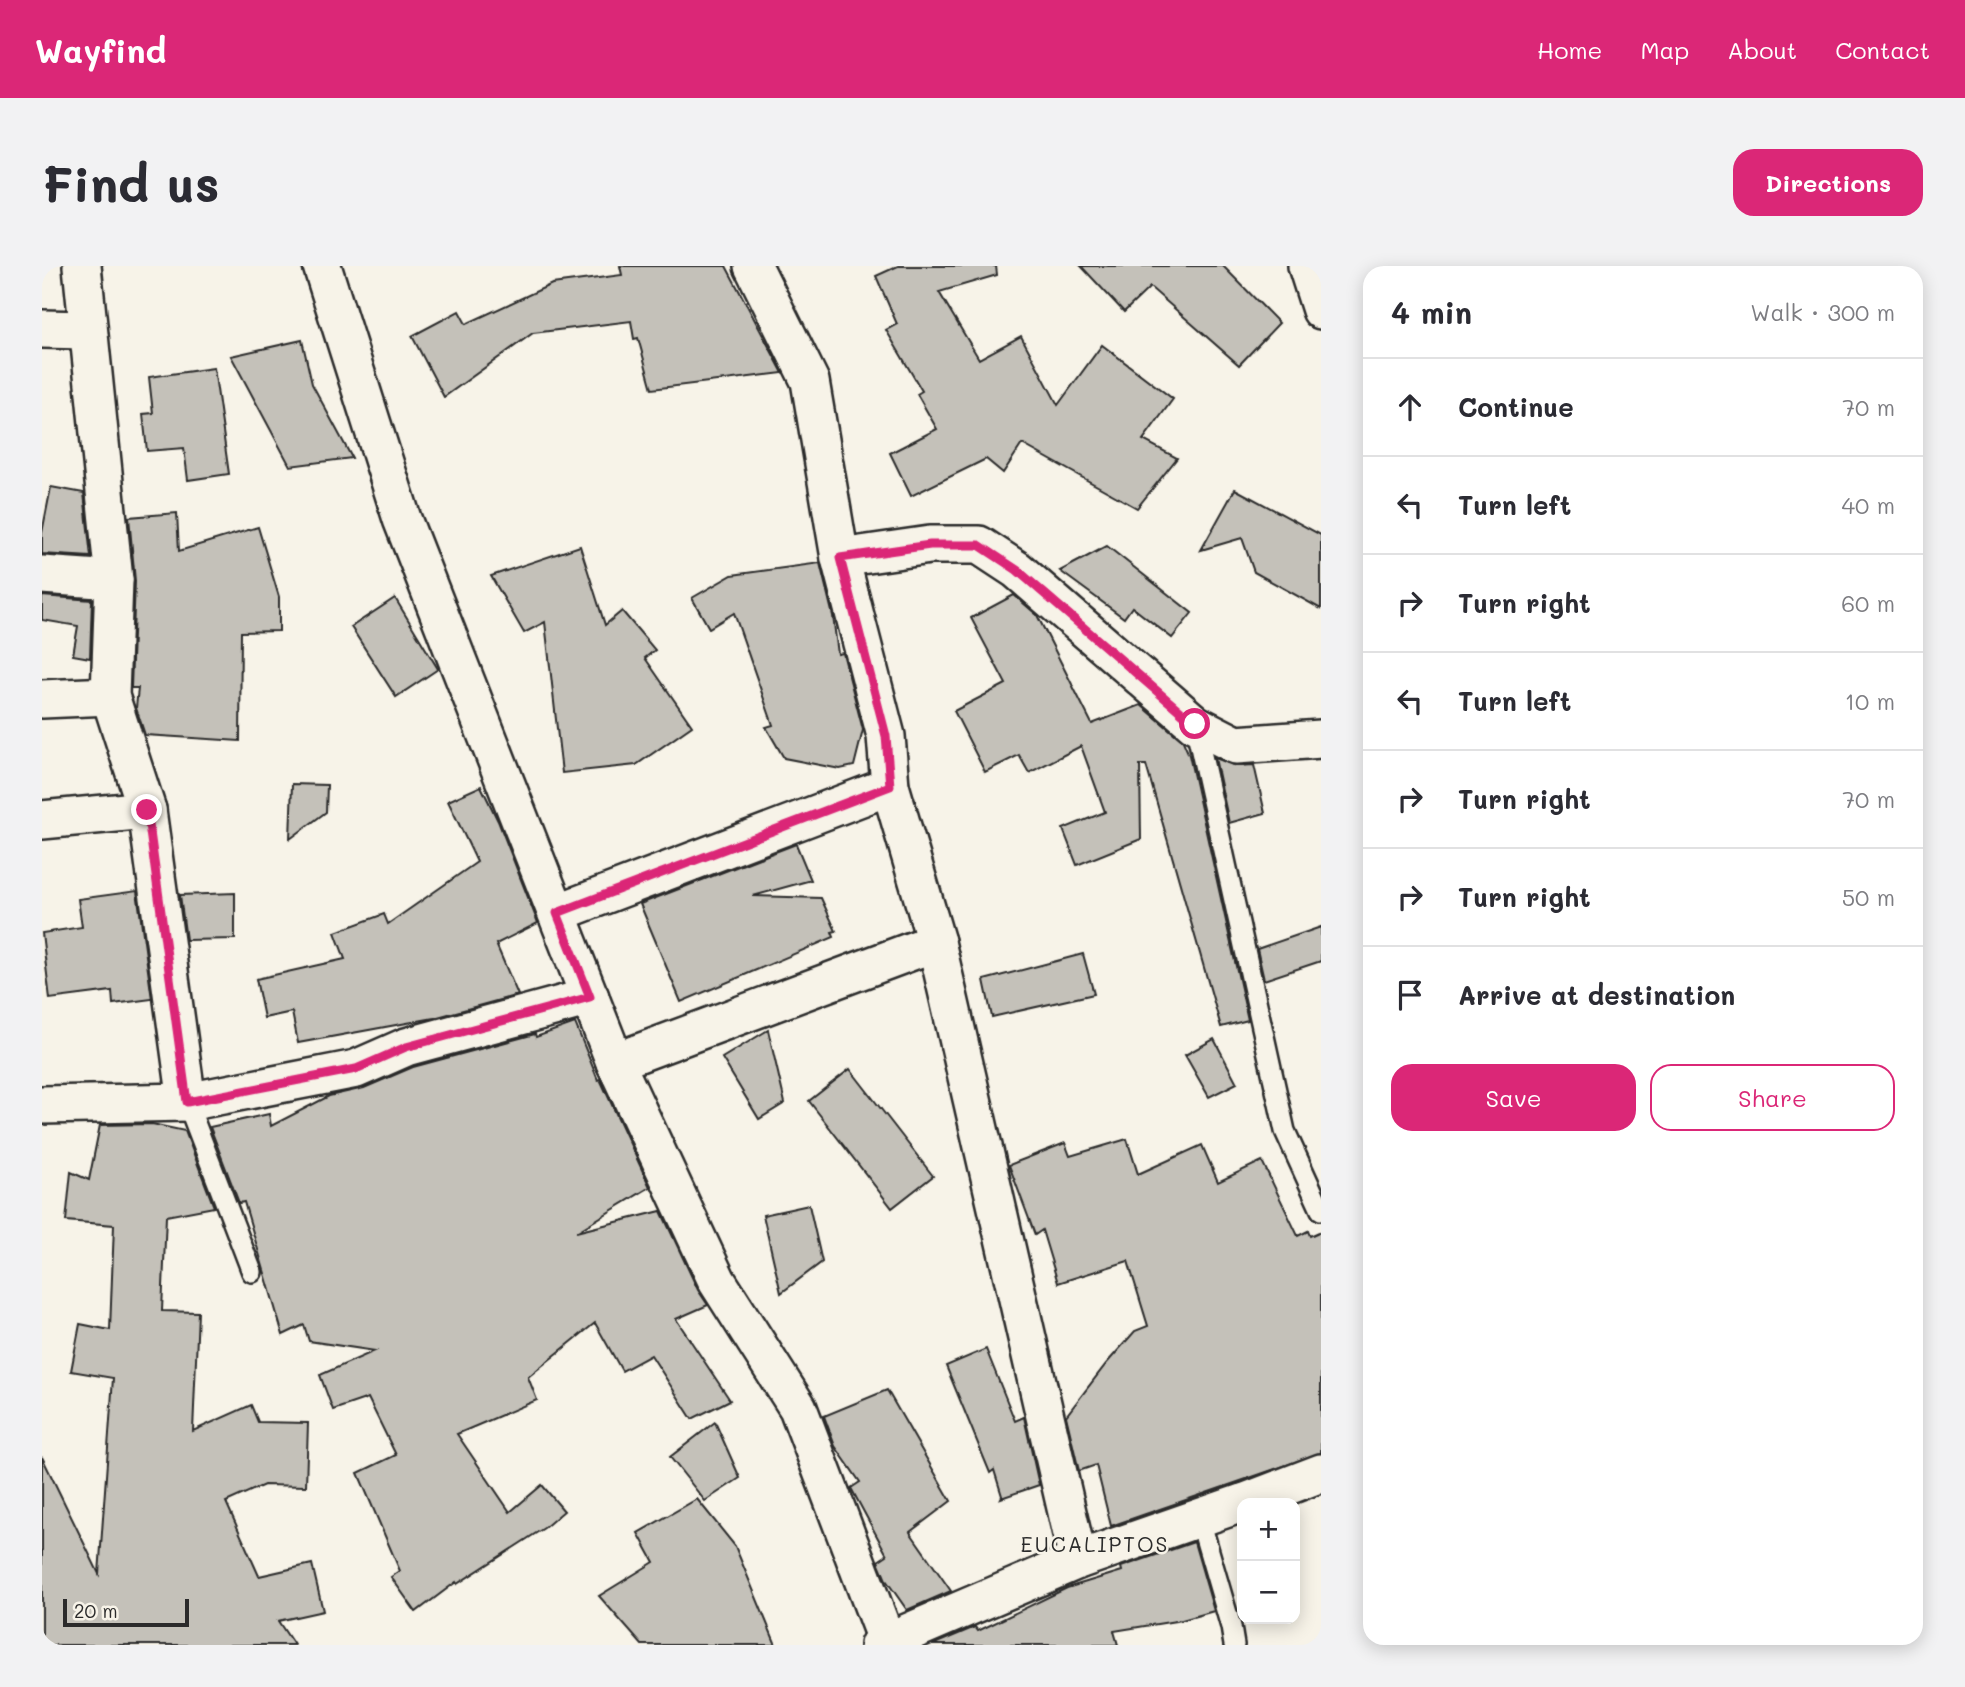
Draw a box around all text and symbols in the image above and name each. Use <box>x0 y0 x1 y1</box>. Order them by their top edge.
text: Wayfind <box>35 28 166 71</box>
text: Home <box>1537 34 1602 65</box>
text: Map <box>1640 34 1689 65</box>
text: About <box>1727 34 1797 65</box>
text: Contact <box>1835 34 1930 65</box>
button: Directions <box>1733 149 1923 216</box>
text: Find us <box>42 151 220 214</box>
text: 4 min <box>1391 292 1472 332</box>
text: Walk · 300 m <box>1750 297 1895 327</box>
icon: ahead <box>1391 388 1429 426</box>
text: Continue <box>1458 390 1574 424</box>
text: 70 m <box>1842 392 1895 422</box>
icon: left <box>1391 486 1429 524</box>
text: Turn left <box>1458 488 1571 522</box>
text: 40 m <box>1842 490 1895 520</box>
icon: right <box>1391 584 1429 622</box>
text: Turn right <box>1458 586 1591 620</box>
text: 60 m <box>1841 588 1895 618</box>
icon: left <box>1391 682 1429 720</box>
text: Turn left <box>1458 684 1571 718</box>
text: 10 m <box>1845 686 1895 716</box>
route start <box>1179 708 1210 739</box>
icon: right <box>1391 780 1429 818</box>
text: Turn right <box>1458 782 1591 816</box>
text: 70 m <box>1842 784 1895 814</box>
route end <box>131 794 162 825</box>
icon: right <box>1391 878 1429 916</box>
text: Turn right <box>1458 880 1591 914</box>
text: 50 m <box>1842 882 1895 912</box>
icon: arrive <box>1391 976 1429 1014</box>
text: Arrive at destination <box>1458 978 1735 1012</box>
button: Save <box>1391 1064 1636 1131</box>
button: Share <box>1650 1064 1895 1131</box>
map controls <box>1237 1498 1300 1624</box>
button: + <box>1237 1498 1300 1561</box>
district label: EUCALIPTOS <box>1021 1530 1169 1557</box>
button: − <box>1237 1561 1300 1624</box>
scale bar <box>63 1596 189 1628</box>
text: 20 m <box>74 1598 118 1623</box>

